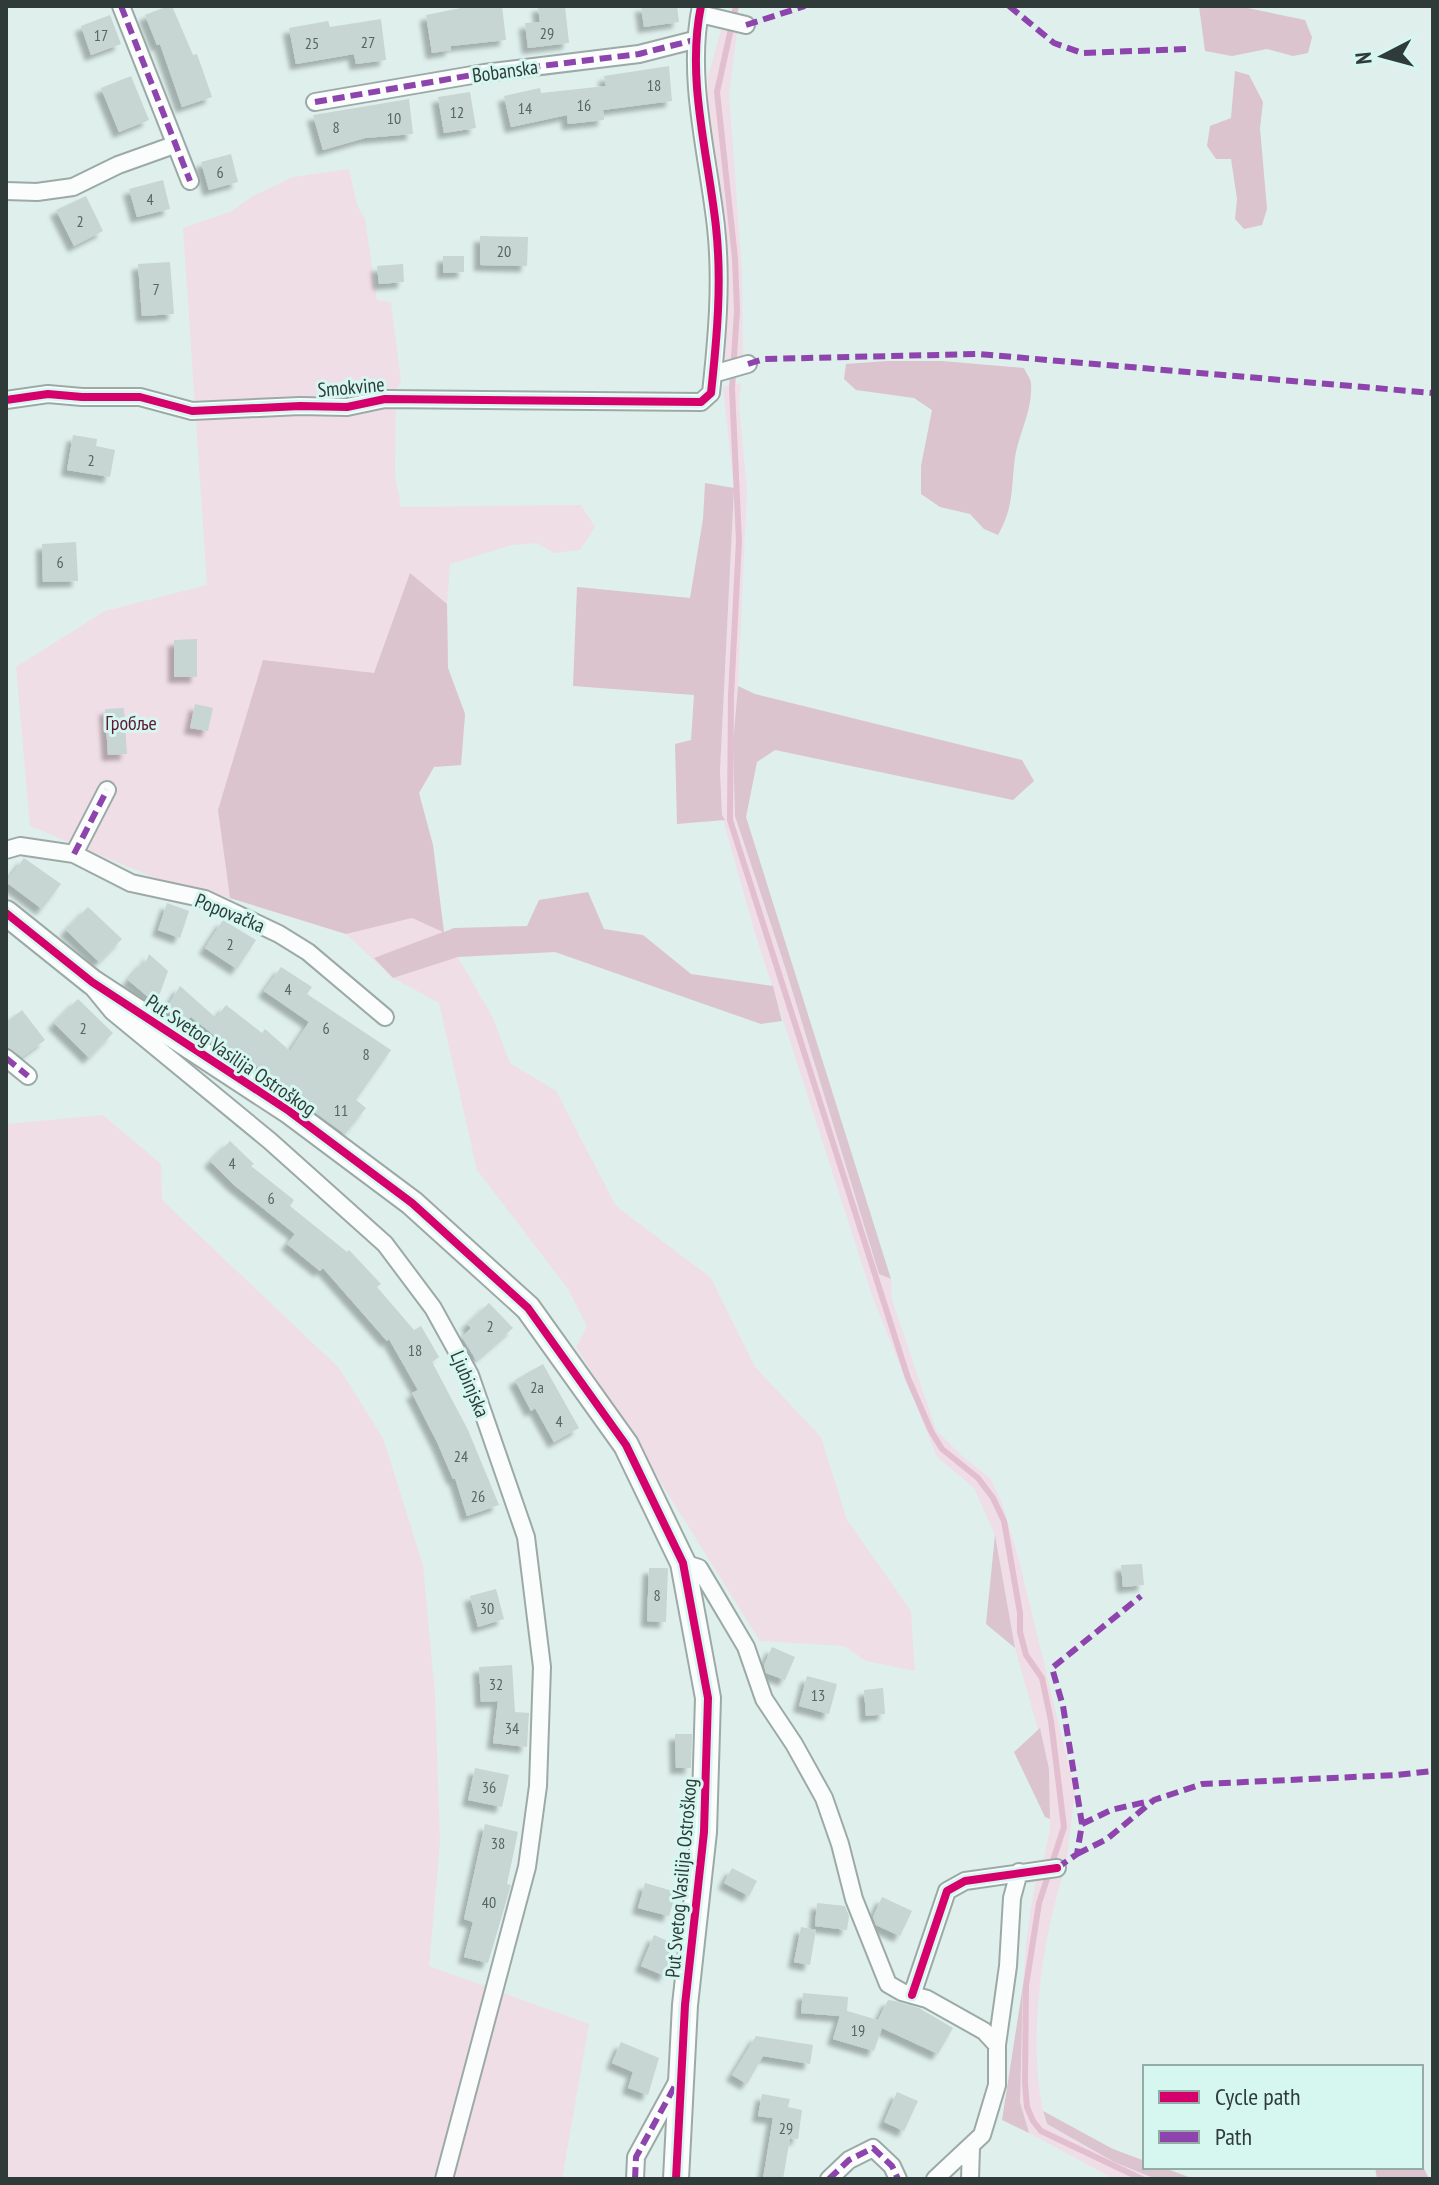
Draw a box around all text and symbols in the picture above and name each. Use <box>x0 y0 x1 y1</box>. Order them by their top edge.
north arrow <box>1343 16 1423 96</box>
house number: 29 <box>540 23 554 43</box>
house number: 17 <box>94 25 108 45</box>
house number: 27 <box>361 32 375 52</box>
house number: 25 <box>305 33 319 53</box>
text: N <box>1349 51 1378 65</box>
street label: Bobanska <box>470 54 540 88</box>
house number: 18 <box>647 75 661 95</box>
house number: 16 <box>577 95 591 115</box>
house number: 14 <box>518 98 532 118</box>
house number: 12 <box>450 102 464 122</box>
house number: 10 <box>387 108 401 128</box>
house number: 8 <box>332 117 340 137</box>
house number: 6 <box>216 162 224 182</box>
house number: 4 <box>146 189 154 209</box>
house number: 2 <box>76 211 84 231</box>
house number: 20 <box>497 241 511 261</box>
house number: 7 <box>152 279 160 299</box>
street label: Smokvine <box>316 371 386 403</box>
house number: 2 <box>87 450 95 470</box>
house number: 6 <box>56 552 64 572</box>
park label: Гробље <box>105 710 157 736</box>
street label: Popovačka <box>191 887 269 939</box>
house number: 2 <box>226 934 234 954</box>
house number: 4 <box>284 979 292 999</box>
street label: Put Svetog Vasilija Ostroškog <box>141 988 321 1122</box>
house number: 2 <box>79 1018 87 1038</box>
house number: 6 <box>322 1018 330 1038</box>
house number: 8 <box>362 1044 370 1064</box>
house number: 11 <box>334 1100 348 1120</box>
house number: 4 <box>228 1153 236 1173</box>
house number: 6 <box>267 1188 275 1208</box>
house number: 2 <box>486 1316 494 1336</box>
house number: 18 <box>408 1340 422 1360</box>
street label: Ljubinjska <box>444 1347 496 1421</box>
house number: 2a <box>530 1377 544 1397</box>
house number: 4 <box>555 1411 563 1431</box>
house number: 24 <box>454 1446 468 1466</box>
house number: 26 <box>471 1486 485 1506</box>
house number: 8 <box>653 1585 661 1605</box>
house number: 30 <box>480 1598 494 1618</box>
house number: 32 <box>489 1674 503 1694</box>
house number: 13 <box>811 1685 825 1705</box>
house number: 34 <box>505 1718 519 1738</box>
house number: 36 <box>482 1777 496 1797</box>
street label: Put Svetog Vasilija Ostroškog <box>659 1777 703 1979</box>
house number: 38 <box>491 1833 505 1853</box>
house number: 40 <box>482 1892 496 1912</box>
house number: 19 <box>851 2020 865 2040</box>
legend <box>1143 2065 1423 2169</box>
text: Cycle path <box>1215 2081 1301 2112</box>
house number: 29 <box>779 2118 793 2138</box>
text: Path <box>1215 2121 1252 2152</box>

